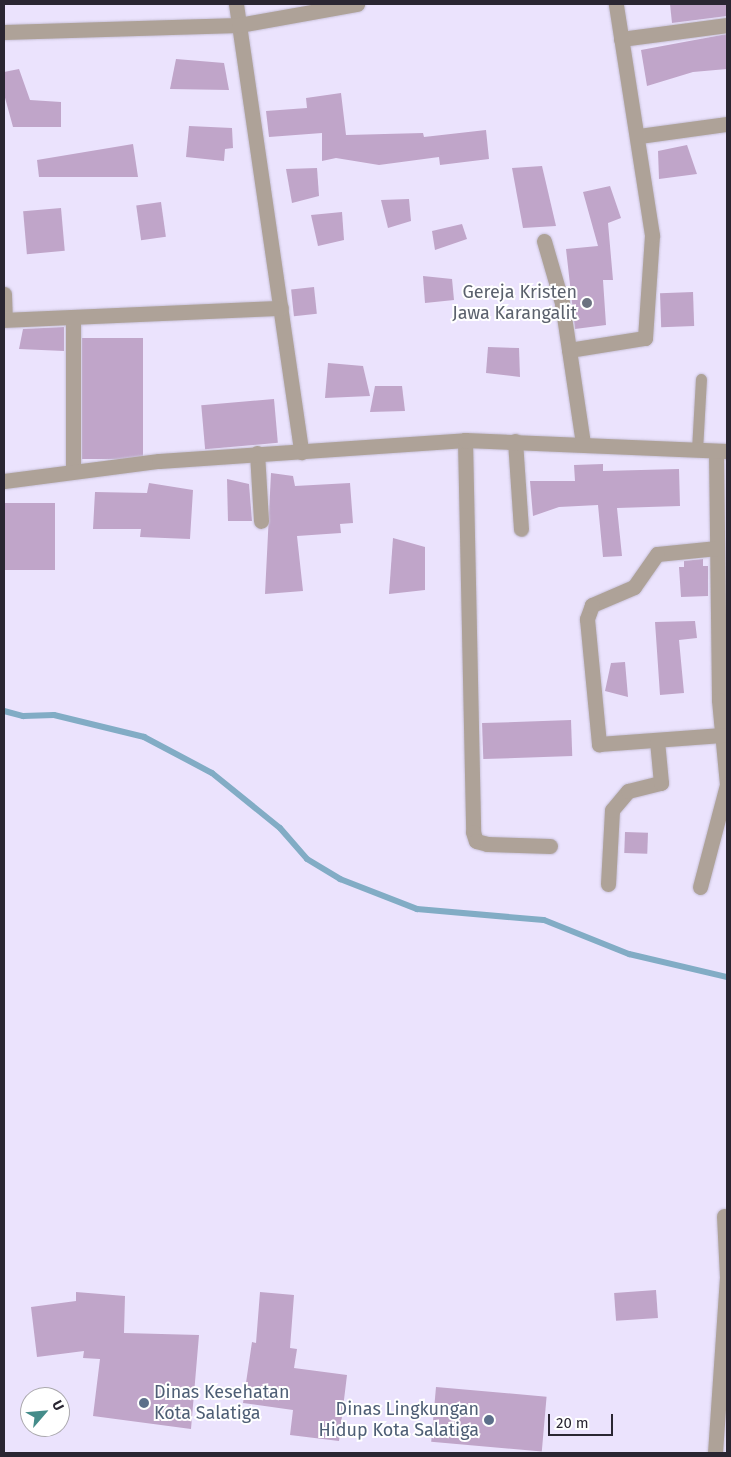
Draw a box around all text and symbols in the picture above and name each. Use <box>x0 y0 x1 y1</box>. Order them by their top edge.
place label: Gereja Kristen Jawa Karangalit <box>452 282 577 324</box>
marker: Gereja Kristen Jawa Karangalit <box>581 297 593 309</box>
place label: Dinas Kesehatan Kota Salatiga <box>154 1382 289 1425</box>
north arrow <box>20 1387 70 1437</box>
text: U <box>48 1397 68 1413</box>
marker: Dinas Kesehatan Kota Salatiga <box>138 1397 150 1409</box>
place label: Dinas Lingkungan Hidup Kota Salatiga <box>318 1399 479 1442</box>
scale bar <box>551 1404 616 1436</box>
marker: Dinas Lingkungan Hidup Kota Salatiga <box>483 1414 495 1426</box>
text: 20 m <box>556 1414 589 1432</box>

